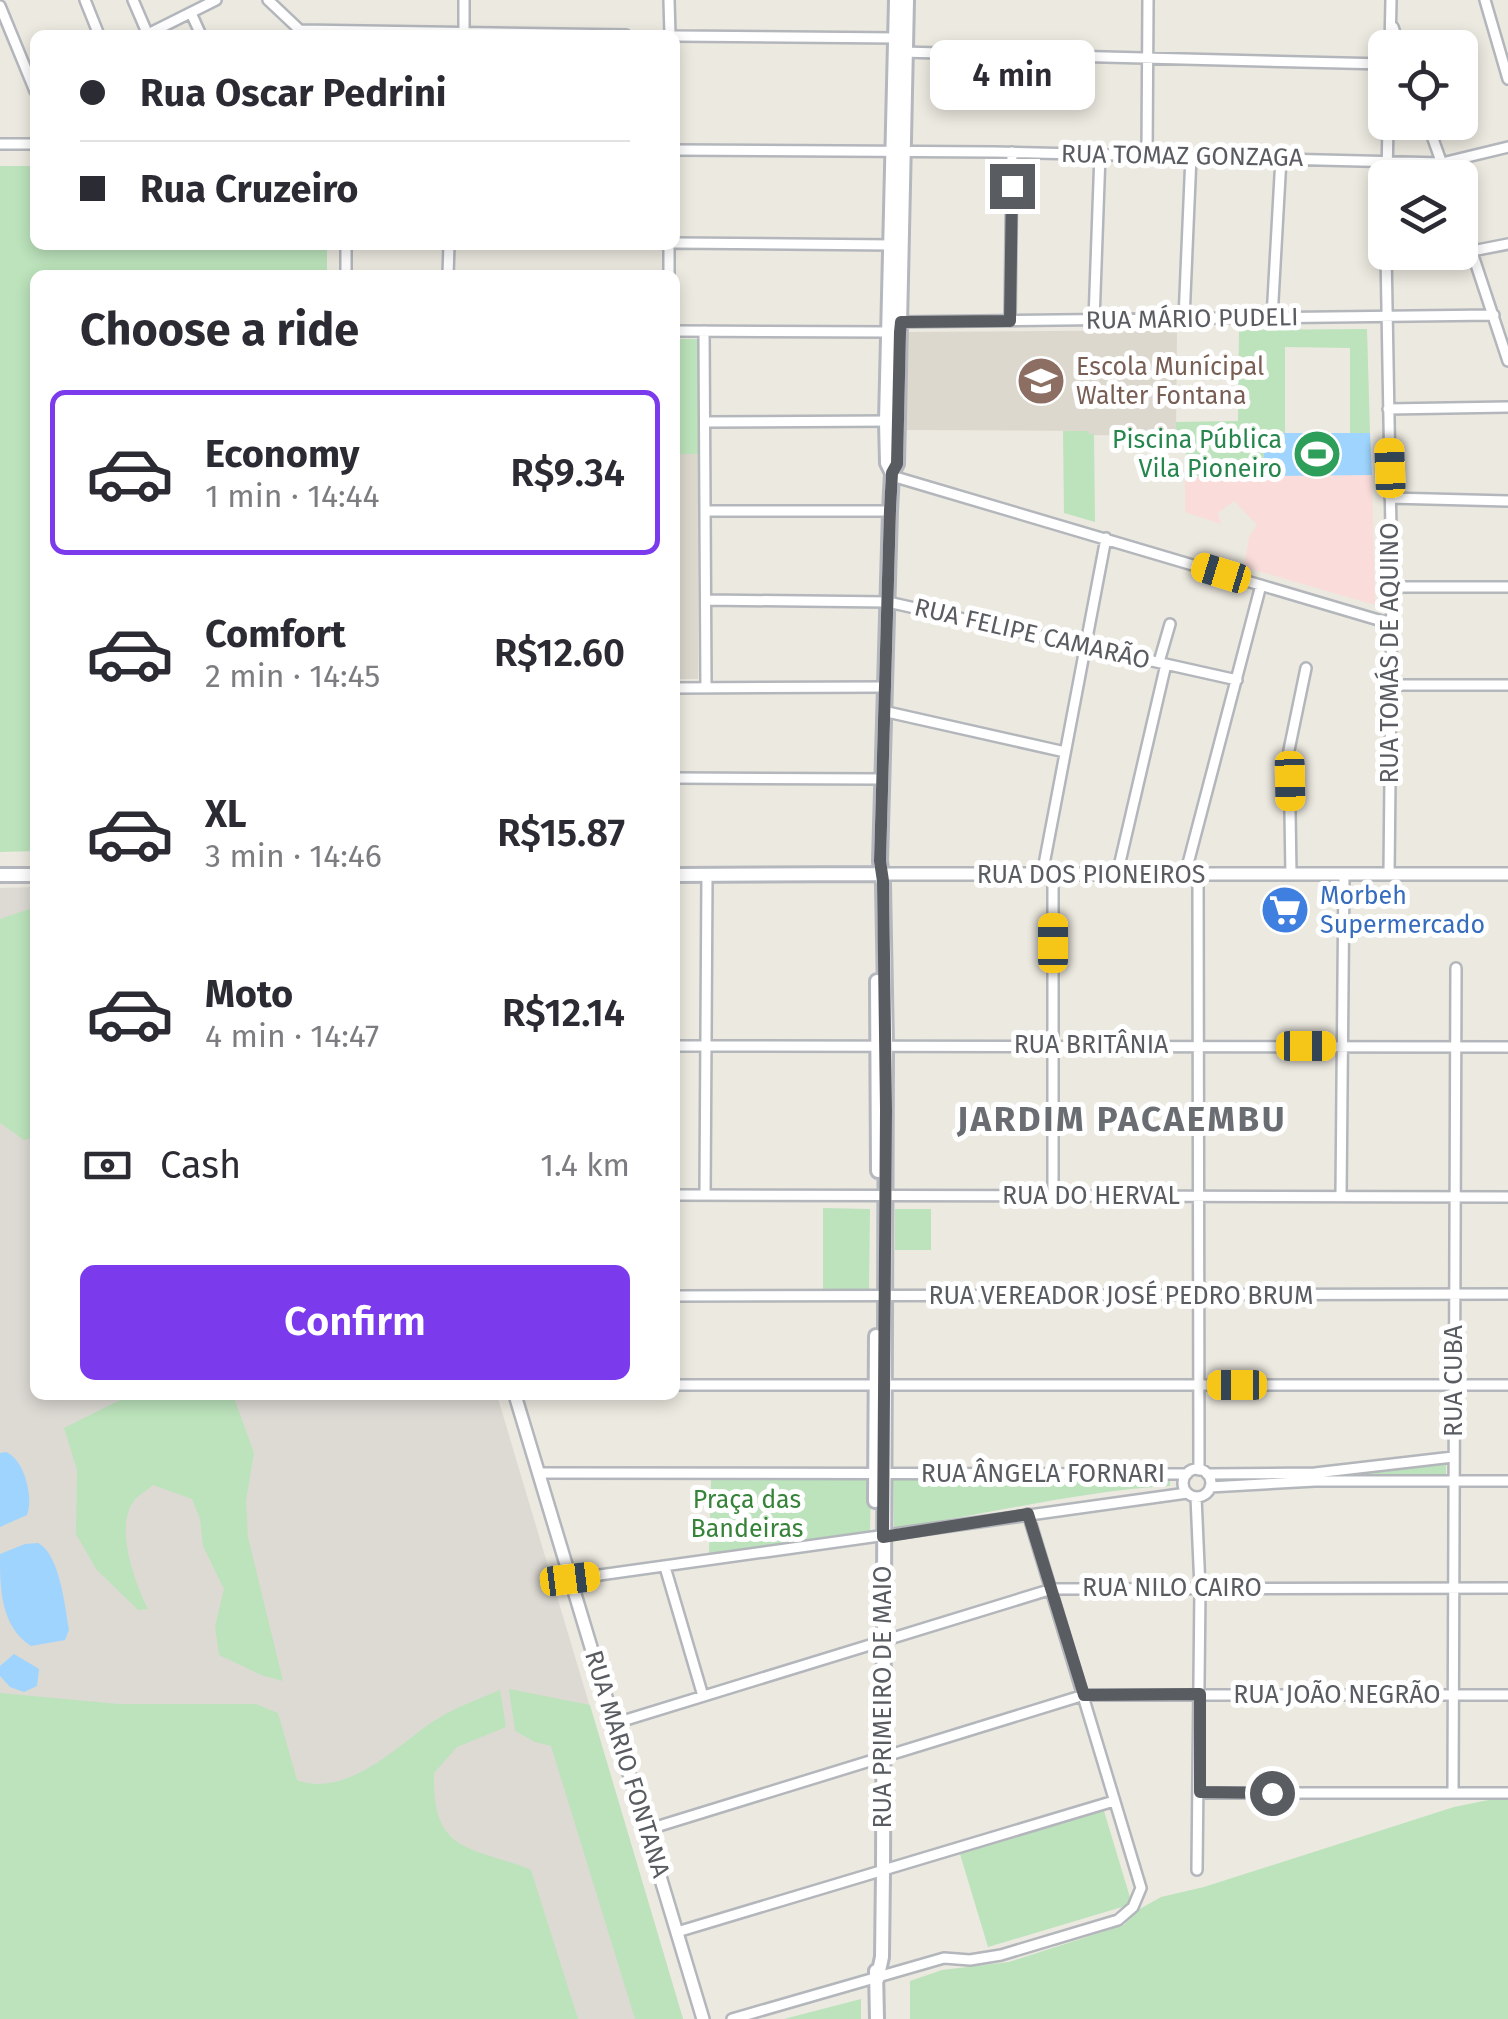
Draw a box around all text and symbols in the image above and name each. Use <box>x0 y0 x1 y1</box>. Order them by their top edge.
map controls <box>1368 30 1478 270</box>
button: locate <box>1368 30 1478 140</box>
callout: 4 min <box>930 41 1094 111</box>
text: 4 min <box>972 56 1053 94</box>
text: Rua Oscar Pedrini <box>140 70 447 116</box>
street label: RUA TOMAZ GONZAGA <box>1061 139 1304 173</box>
button: layers <box>1368 160 1478 270</box>
route end <box>990 164 1035 209</box>
text: Rua Cruzeiro <box>140 166 358 212</box>
street label: RUA MÁRIO PUDELI <box>1085 301 1299 336</box>
text: Choose a ride <box>80 303 359 357</box>
place label: Escola Munícipal Walter Fontana <box>1076 352 1264 411</box>
school or university icon: Escola Munícipal Walter Fontana <box>1015 355 1067 407</box>
place label: Piscina Pública Vila Pioneiro <box>1112 425 1282 484</box>
icon: car <box>85 428 175 518</box>
sports icon: Piscina Pública Vila Pioneiro <box>1291 428 1343 480</box>
text: Economy <box>205 431 360 477</box>
car <box>1374 437 1406 499</box>
text: R$9.34 <box>511 450 625 496</box>
text: 1 min · 14:44 <box>205 477 380 515</box>
street label: RUA TOMÁS DE AQUINO <box>1374 522 1405 784</box>
car <box>1188 550 1254 596</box>
street label: RUA FELIPE CAMARÃO <box>911 592 1153 676</box>
icon: car <box>85 608 175 698</box>
text: Comfort <box>205 611 346 657</box>
text: R$12.60 <box>494 630 625 676</box>
text: 2 min · 14:45 <box>205 657 380 695</box>
car <box>1274 751 1306 811</box>
icon: car <box>85 788 175 878</box>
text: XL <box>205 791 247 837</box>
text: R$15.87 <box>497 810 625 856</box>
text: 3 min · 14:46 <box>205 837 382 875</box>
street label: RUA DOS PIONEIROS <box>977 860 1205 890</box>
place label: Morbeh Supermercado <box>1320 881 1485 940</box>
supermarket icon: Morbeh Supermercado <box>1259 884 1311 936</box>
car <box>1038 913 1068 973</box>
icon: car <box>85 968 175 1058</box>
text: Moto <box>205 971 293 1017</box>
text: R$12.14 <box>502 990 625 1036</box>
text: 4 min · 14:47 <box>205 1017 379 1055</box>
street label: RUA BRITÂNIA <box>1014 1029 1169 1060</box>
car <box>1276 1031 1336 1061</box>
district label: JARDIM PACAEMBU <box>956 1098 1287 1140</box>
icon: cash <box>80 1138 135 1193</box>
text: Cash <box>160 1142 241 1188</box>
text: 1.4 km <box>540 1146 630 1184</box>
street label: RUA DO HERVAL <box>1002 1181 1180 1211</box>
button: Confirm <box>80 1265 630 1380</box>
street label: RUA VEREADOR JOSÉ PEDRO BRUM <box>929 1280 1313 1311</box>
street label: RUA CUBA <box>1439 1324 1469 1437</box>
car <box>1207 1370 1267 1400</box>
street label: RUA ÂNGELA FORNARI <box>921 1458 1165 1489</box>
park label: Praça das Bandeiras <box>691 1485 803 1544</box>
car <box>538 1560 602 1598</box>
street label: RUA PRIMEIRO DE MAIO <box>868 1566 898 1828</box>
street label: RUA NILO CAIRO <box>1082 1573 1262 1603</box>
street label: RUA MARIO FONTANA <box>578 1647 676 1882</box>
street label: RUA JOÃO NEGRÃO <box>1233 1680 1441 1710</box>
route start <box>1250 1771 1295 1816</box>

